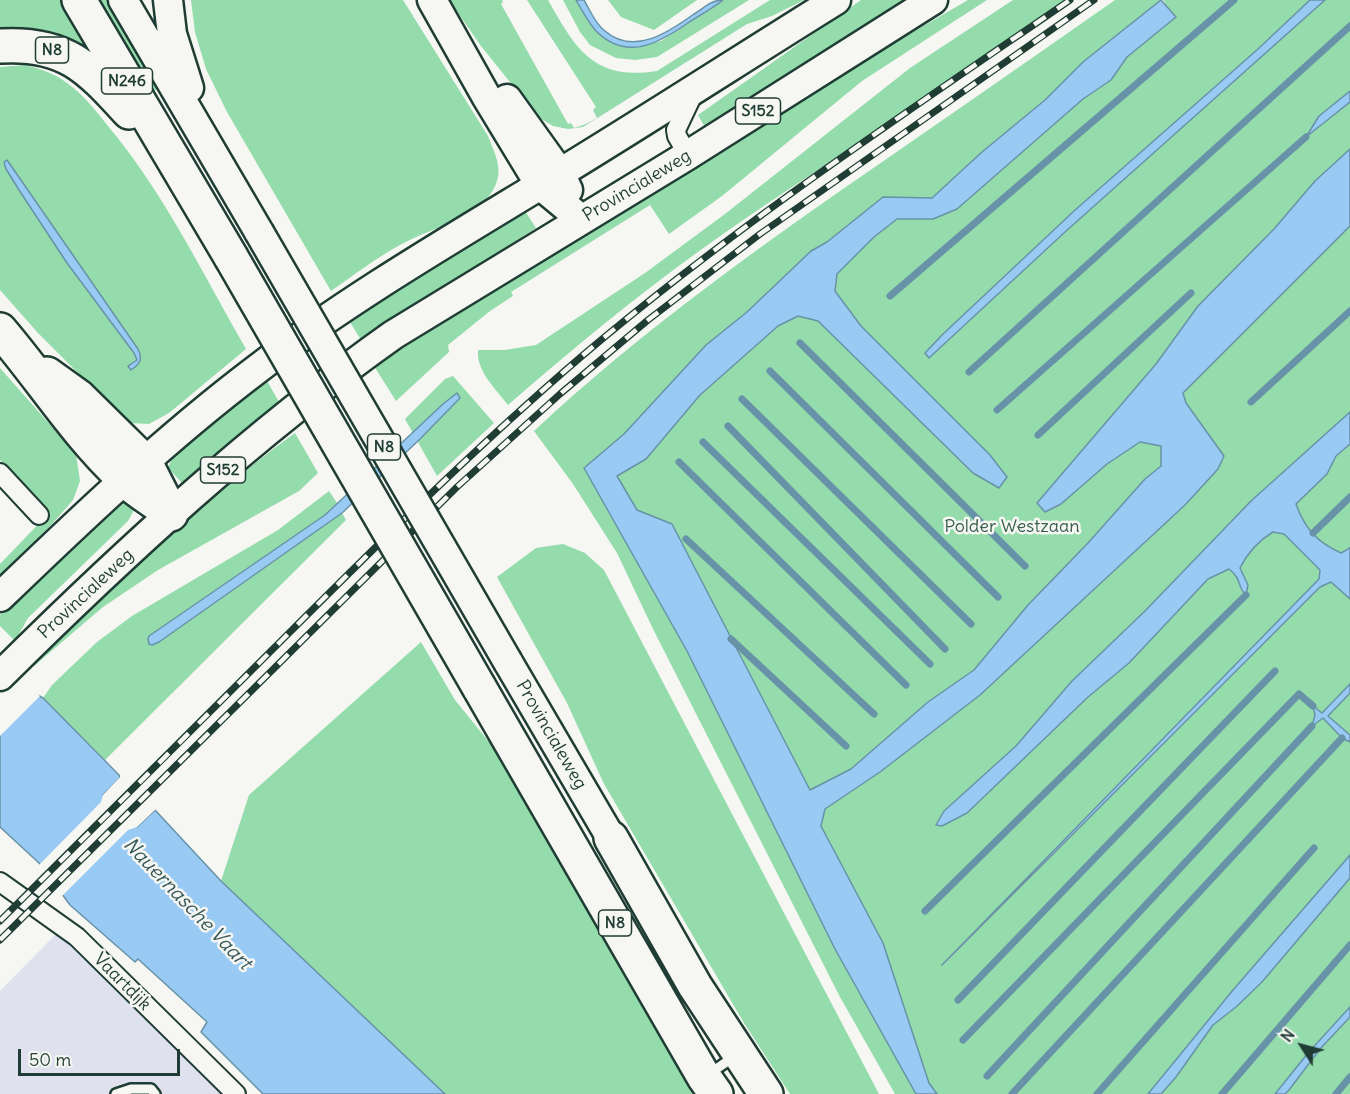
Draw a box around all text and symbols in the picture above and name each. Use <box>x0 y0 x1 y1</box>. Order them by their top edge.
road number: N8 <box>36 37 68 63</box>
road number: N246 <box>102 68 152 94</box>
road number: S152 <box>736 98 780 124</box>
street label: Provincialeweg <box>579 145 695 227</box>
road number: N8 <box>368 434 400 460</box>
road number: S152 <box>200 457 246 483</box>
park label: Polder Westzaan <box>944 516 1080 538</box>
street label: Provincialeweg <box>34 544 138 644</box>
street label: Provincialeweg <box>511 677 591 793</box>
water label: Nauernasche Vaart <box>118 833 256 975</box>
road number: N8 <box>598 910 632 936</box>
street label: Vaartdijk <box>89 949 155 1015</box>
north arrow <box>1272 1016 1332 1076</box>
text: N <box>1276 1025 1299 1046</box>
scale bar <box>21 1037 183 1075</box>
text: 50 m <box>29 1048 71 1071</box>

